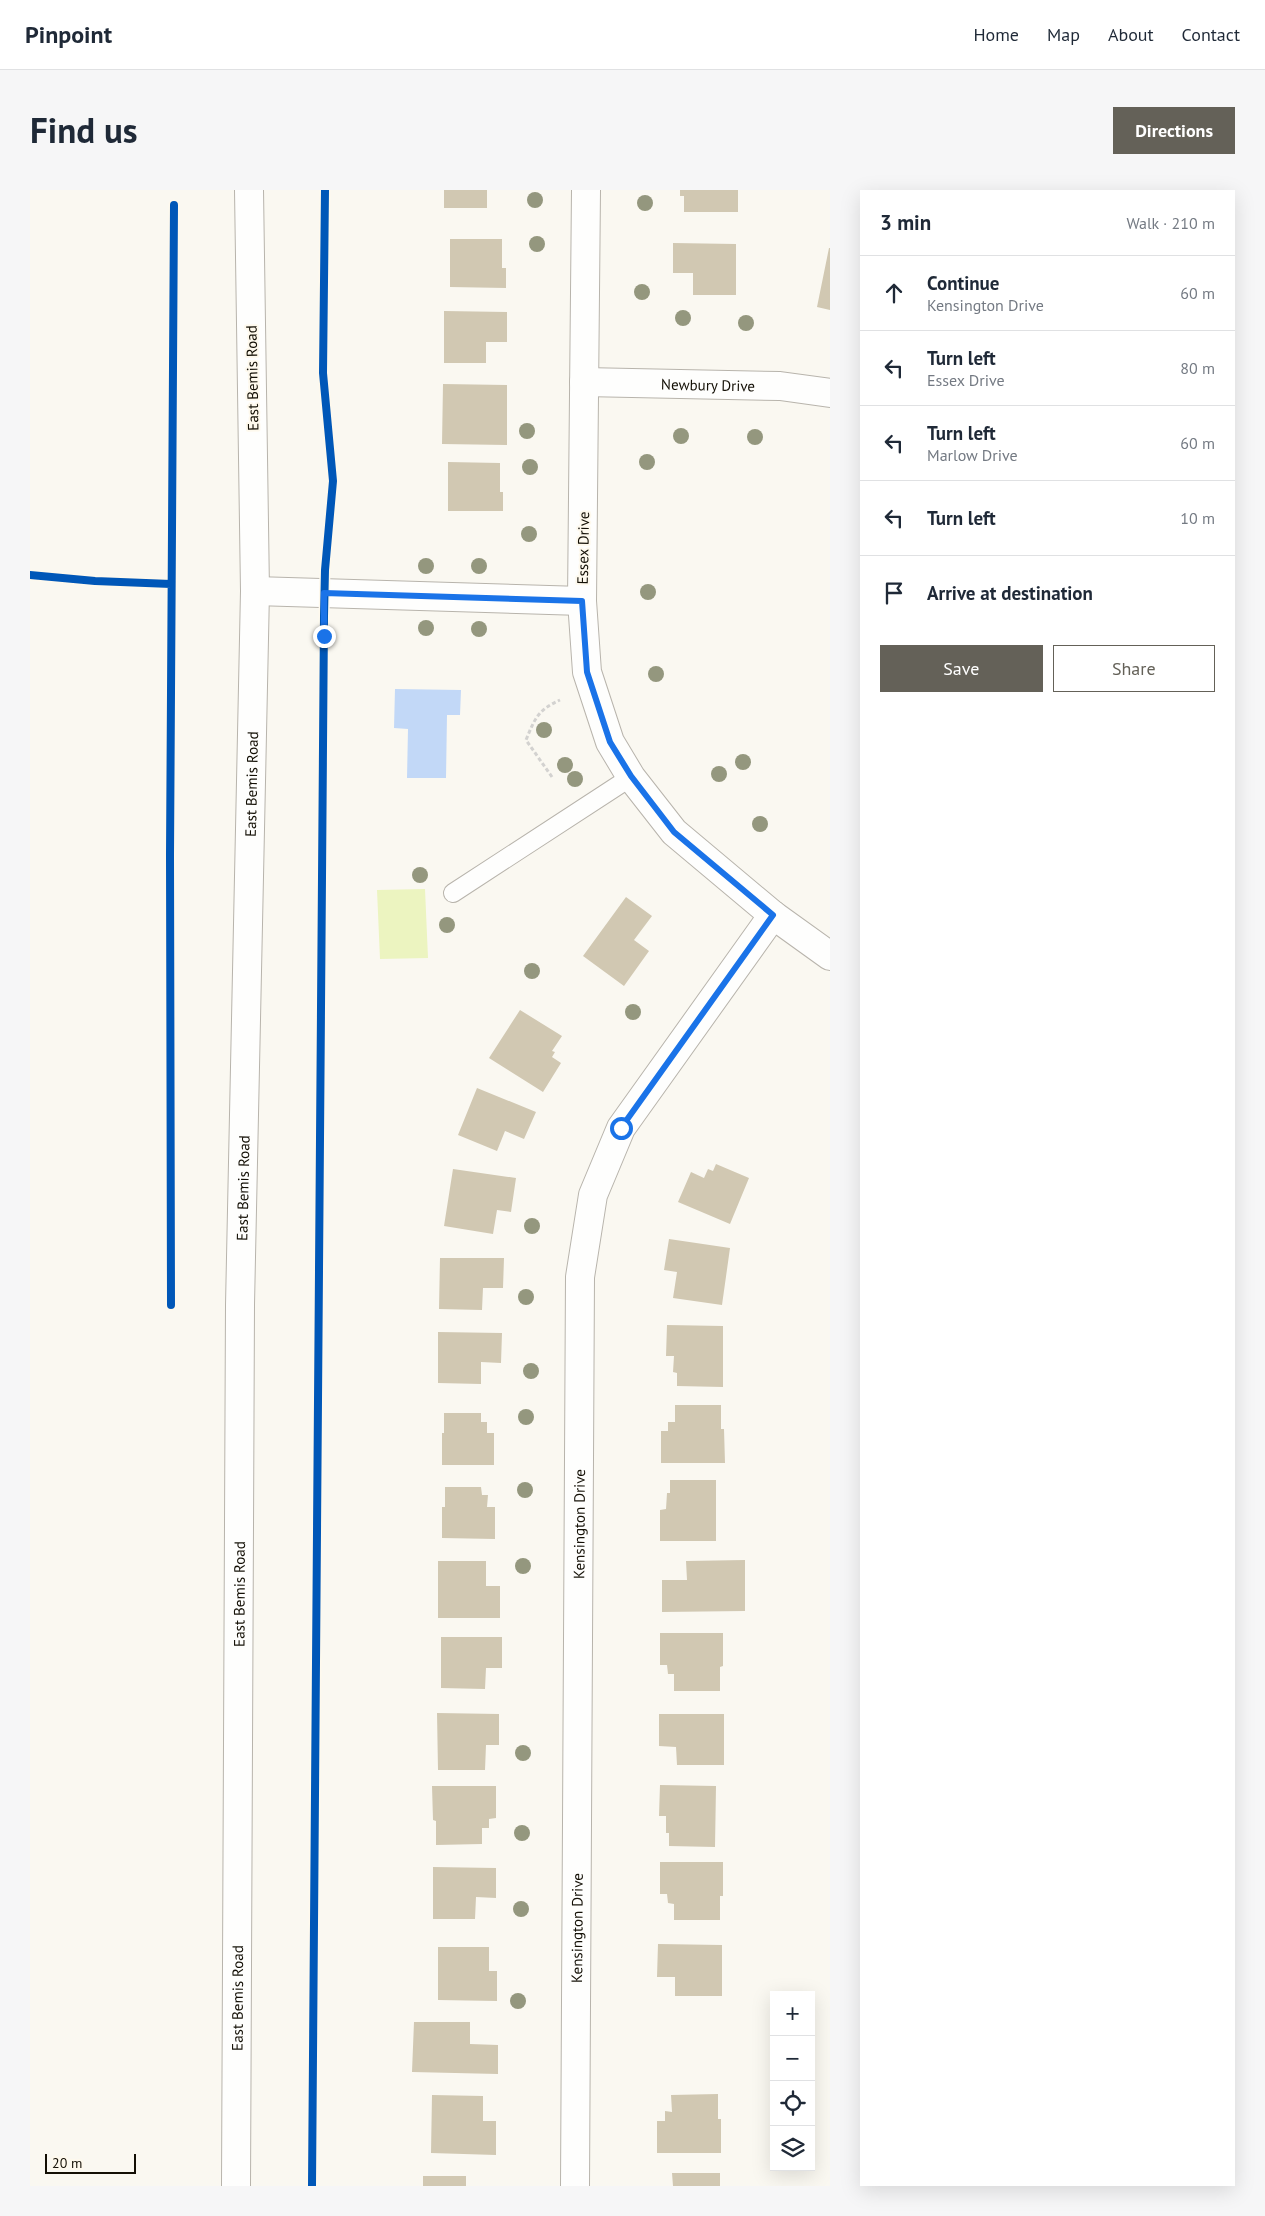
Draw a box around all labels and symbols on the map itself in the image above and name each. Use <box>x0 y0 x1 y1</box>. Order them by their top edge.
street label: East Bemis Road <box>242 325 262 431</box>
street label: Newbury Drive <box>661 374 755 395</box>
street label: Essex Drive <box>573 511 593 585</box>
route end <box>313 625 336 648</box>
street label: East Bemis Road <box>240 731 262 837</box>
route start <box>610 1117 633 1140</box>
street label: East Bemis Road <box>232 1135 253 1241</box>
street label: Kensington Drive <box>569 1469 588 1579</box>
street label: East Bemis Road <box>229 1541 248 1647</box>
street label: Kensington Drive <box>567 1873 586 1983</box>
street label: East Bemis Road <box>227 1945 247 2051</box>
scale bar <box>45 2151 136 2174</box>

